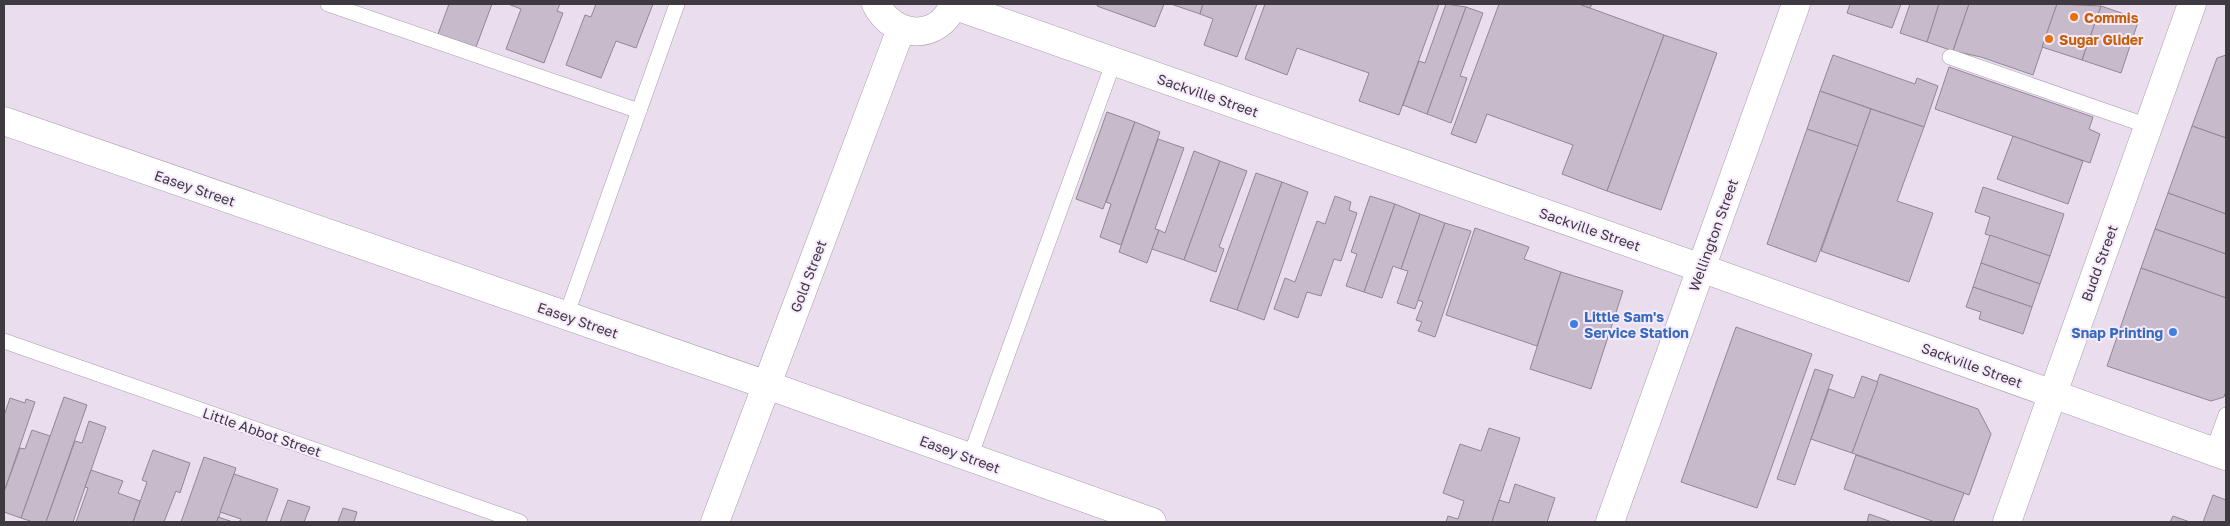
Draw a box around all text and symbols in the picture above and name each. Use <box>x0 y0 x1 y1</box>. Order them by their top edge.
place label: Commis <box>2084 9 2139 26</box>
marker: Commis <box>2068 11 2080 23</box>
place label: Sugar Glider <box>2059 31 2144 48</box>
marker: Sugar Glider <box>2043 33 2055 45</box>
street label: Sackville Street <box>1155 70 1261 120</box>
street label: Easey Street <box>152 166 238 210</box>
street label: Wellington Street <box>1685 176 1741 294</box>
street label: Sackville Street <box>1537 204 1643 254</box>
street label: Budd Street <box>2077 222 2121 304</box>
street label: Gold Street <box>786 237 830 315</box>
street label: Easey Street <box>535 298 621 342</box>
place label: Little Sam's Service Station <box>1584 308 1689 341</box>
marker: Little Sam's Service Station <box>1568 318 1580 330</box>
place label: Snap Printing <box>2071 324 2163 341</box>
marker: Snap Printing <box>2167 326 2179 338</box>
street label: Sackville Street <box>1919 339 2025 391</box>
street label: Little Abbot Street <box>200 404 324 460</box>
street label: Easey Street <box>917 432 1003 476</box>

